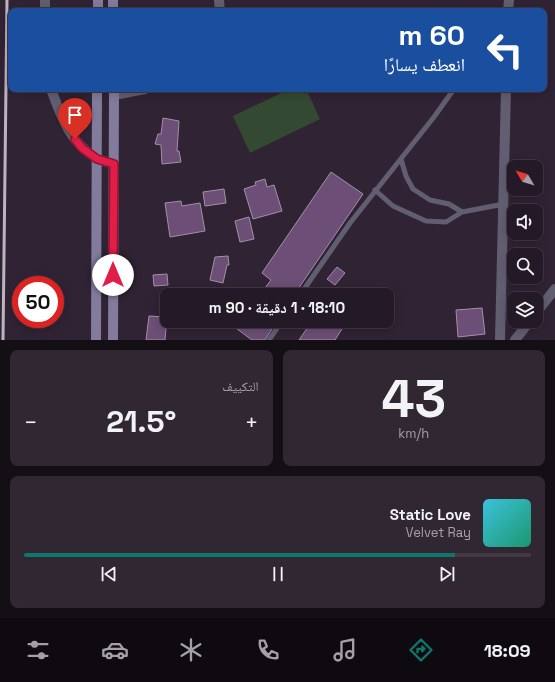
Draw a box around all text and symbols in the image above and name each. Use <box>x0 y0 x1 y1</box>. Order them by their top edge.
text: 60 m <box>399 17 465 53</box>
icon: left <box>479 24 531 76</box>
text: انعطف يسارًا <box>384 53 465 76</box>
pin <box>58 98 92 139</box>
icon: arrive <box>64 104 86 126</box>
north arrow <box>507 160 543 196</box>
map controls <box>507 160 543 328</box>
button: sound <box>507 204 543 240</box>
button: search <box>507 248 543 284</box>
position arrow <box>92 254 134 296</box>
speed limit sign: 50 <box>12 276 64 328</box>
button: layers <box>507 292 543 328</box>
text: 18:10 · 1 دقيقة · 90 m <box>209 298 345 317</box>
text: 43 <box>381 366 446 432</box>
text: التكييف <box>222 378 259 395</box>
text: 21.5° <box>106 402 176 441</box>
text: − <box>24 408 38 436</box>
text: + <box>245 408 258 436</box>
text: km/h <box>398 425 429 442</box>
text: Static Love <box>390 505 471 524</box>
text: Velvet Ray <box>406 524 471 541</box>
icon: previous <box>98 563 120 585</box>
icon: pause <box>267 563 289 585</box>
icon: next <box>436 563 458 585</box>
icon: filters <box>24 636 52 664</box>
icon: car <box>101 636 129 664</box>
icon: climate <box>177 636 205 664</box>
icon: phone <box>254 636 282 664</box>
icon: music <box>331 636 359 664</box>
icon: directions <box>407 636 435 664</box>
text: 18:09 <box>484 639 531 662</box>

